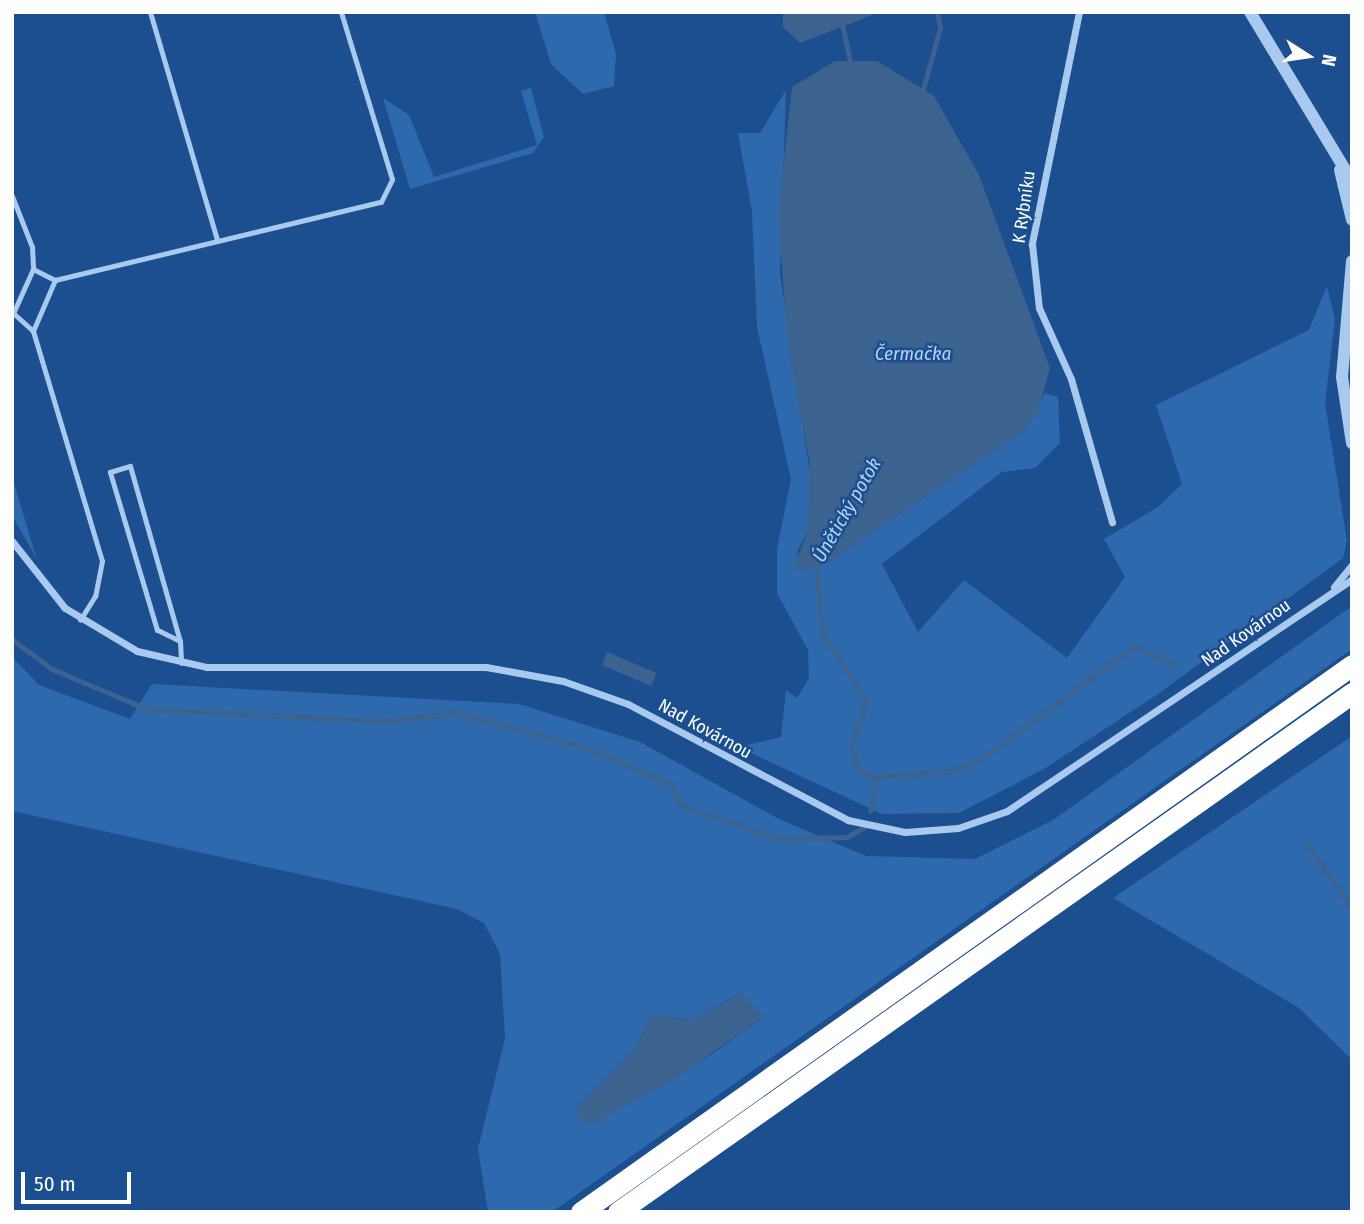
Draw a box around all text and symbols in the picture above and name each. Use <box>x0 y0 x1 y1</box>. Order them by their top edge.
north arrow <box>1273 21 1343 91</box>
text: N <box>1317 53 1341 68</box>
street label: K Rybníku <box>1008 169 1040 245</box>
water label: Čermačka <box>875 343 951 365</box>
water label: Únětický potok <box>808 454 886 566</box>
street label: Nad Kovárnou <box>1197 594 1295 672</box>
street label: Nad Kovárnou <box>654 694 756 764</box>
scale bar <box>24 1158 135 1202</box>
text: 50 m <box>34 1171 76 1197</box>

